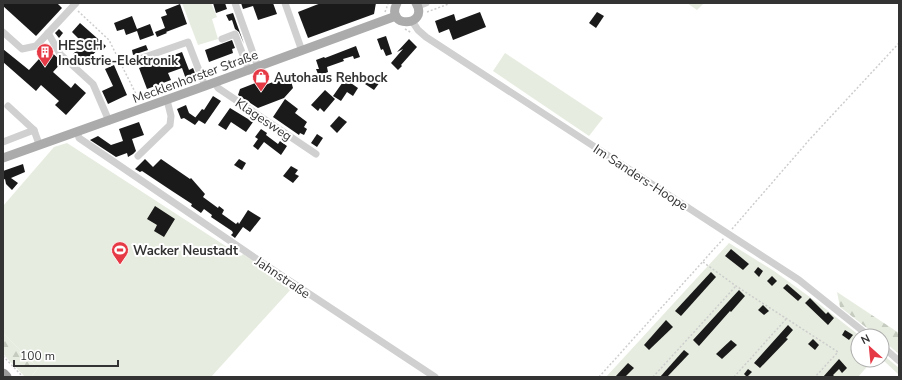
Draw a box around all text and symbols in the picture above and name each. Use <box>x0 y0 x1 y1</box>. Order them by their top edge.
place label: HESCH Industrie-Elektronik <box>58 37 179 70</box>
building icon: HESCH Industrie-Elektronik <box>35 42 55 67</box>
street label: Mecklenhorster Straße <box>130 46 261 108</box>
shop icon: Autohaus Rehbock <box>251 67 271 92</box>
place label: Autohaus Rehbock <box>274 69 389 87</box>
street label: Klagesweg <box>232 94 295 145</box>
street label: Im Sanders-Hoope <box>590 140 691 215</box>
sports icon: Wacker Neustadt <box>110 240 130 265</box>
place label: Wacker Neustadt <box>133 242 239 260</box>
street label: Jahnstraße <box>250 252 314 303</box>
north arrow <box>850 328 890 368</box>
text: N <box>859 331 873 348</box>
scale bar <box>14 342 118 368</box>
text: 100 m <box>20 348 55 364</box>

